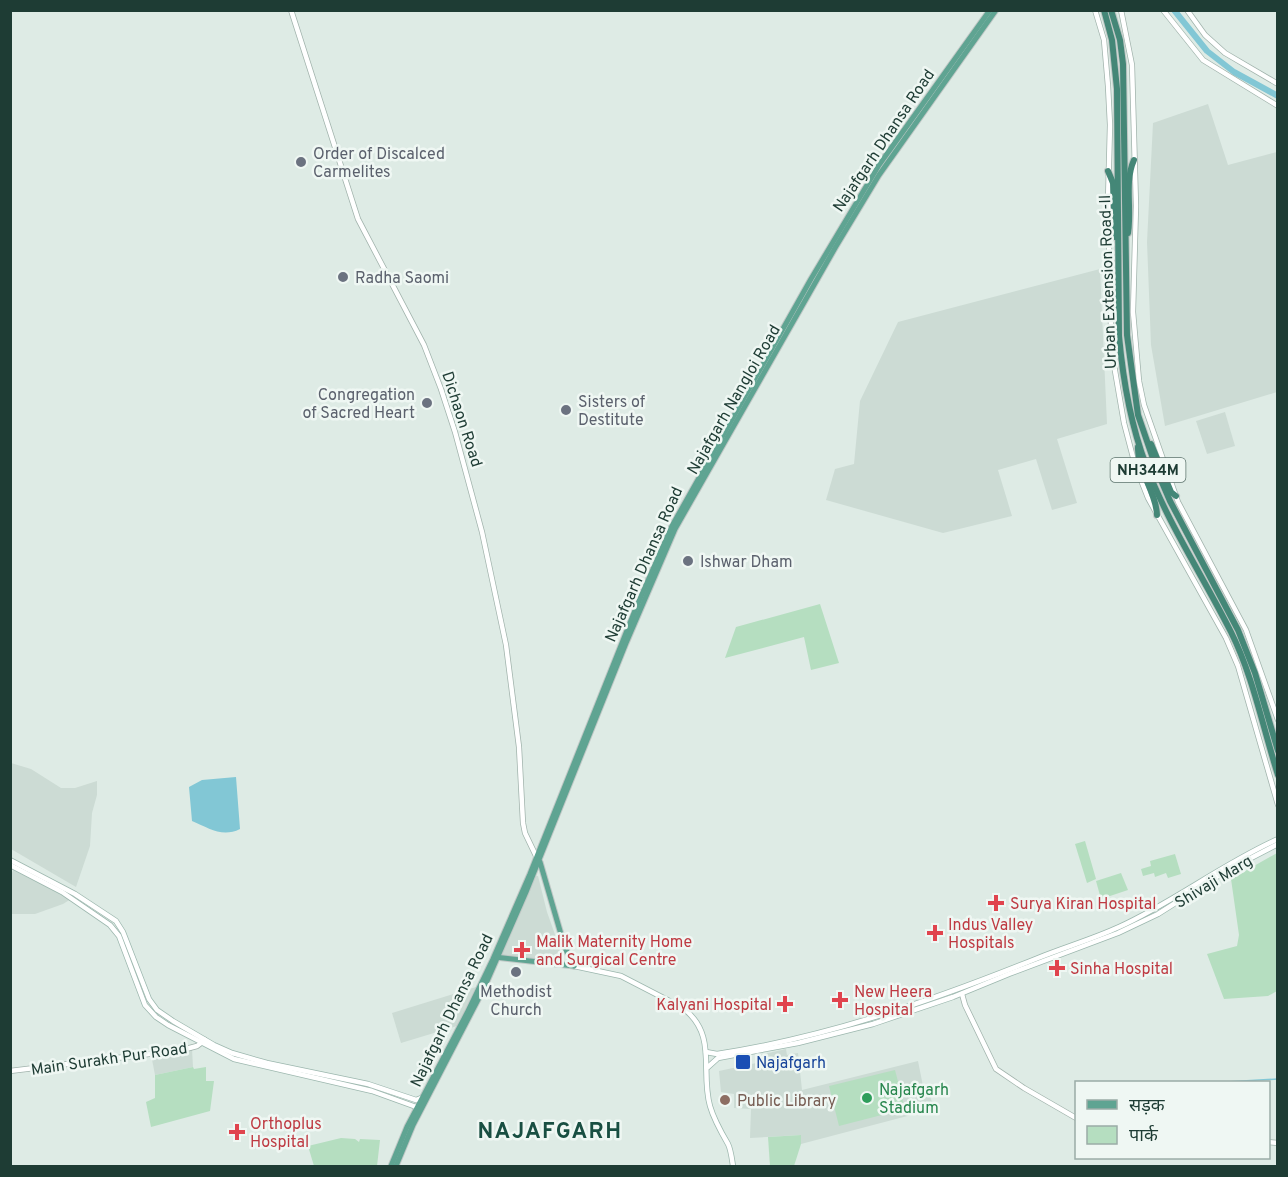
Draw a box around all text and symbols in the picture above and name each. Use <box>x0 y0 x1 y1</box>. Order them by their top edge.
street label: Najafgarh Dhansa Road <box>829 66 940 216</box>
place label: Order of Discalced Carmelites <box>313 145 445 183</box>
marker: Order of Discalced Carmelites <box>294 155 308 169</box>
street label: Urban Extension Road-II <box>1096 194 1122 370</box>
place label: Radha Saomi <box>355 269 449 289</box>
marker: Radha Saomi <box>336 270 350 284</box>
street label: Najafgarh Nangloi Road <box>684 322 786 478</box>
street label: Dichaon Road <box>436 369 486 470</box>
place label: Congregation of Sacred Heart <box>302 386 415 424</box>
place label: Sisters of Destitute <box>578 393 646 431</box>
marker: Congregation of Sacred Heart <box>420 396 434 410</box>
marker: Sisters of Destitute <box>559 403 573 417</box>
road number: NH344M <box>1110 458 1186 482</box>
street label: Najafgarh Dhansa Road <box>602 484 688 646</box>
place label: Ishwar Dham <box>700 553 793 573</box>
marker: Ishwar Dham <box>681 554 695 568</box>
street label: Shivaji Marg <box>1172 852 1257 914</box>
marker: Surya Kiran Hospital <box>987 894 1005 912</box>
place label: Surya Kiran Hospital <box>1010 895 1156 915</box>
place label: Indus Valley Hospitals <box>948 916 1033 954</box>
marker: Indus Valley Hospitals <box>926 924 944 942</box>
street label: Najafgarh Dhansa Road <box>407 931 499 1091</box>
place label: Malik Maternity Home and Surgical Centre <box>536 933 692 971</box>
marker: Malik Maternity Home and Surgical Centre <box>513 941 531 959</box>
marker: Sinha Hospital <box>1048 959 1066 977</box>
place label: Sinha Hospital <box>1070 960 1173 980</box>
marker: Methodist Church <box>509 965 523 979</box>
place label: Methodist Church <box>480 983 552 1021</box>
place label: New Heera Hospital <box>854 983 932 1021</box>
marker: New Heera Hospital <box>831 991 849 1009</box>
marker: Kalyani Hospital <box>776 995 794 1013</box>
place label: Kalyani Hospital <box>656 996 772 1016</box>
street label: Main Surakh Pur Road <box>30 1039 189 1081</box>
marker: Najafgarh <box>734 1053 752 1071</box>
place label: Najafgarh <box>756 1054 826 1074</box>
place label: Najafgarh Stadium <box>879 1081 949 1119</box>
legend <box>1075 1081 1270 1159</box>
marker: Najafgarh Stadium <box>860 1091 874 1105</box>
place label: Public Library <box>737 1092 836 1112</box>
marker: Public Library <box>718 1093 732 1107</box>
text: सड़क <box>1129 1095 1166 1118</box>
place label: Orthoplus Hospital <box>250 1115 322 1153</box>
district label: NAJAFGARH <box>477 1119 623 1146</box>
marker: Orthoplus Hospital <box>228 1123 246 1141</box>
text: पार्क <box>1129 1124 1159 1148</box>

